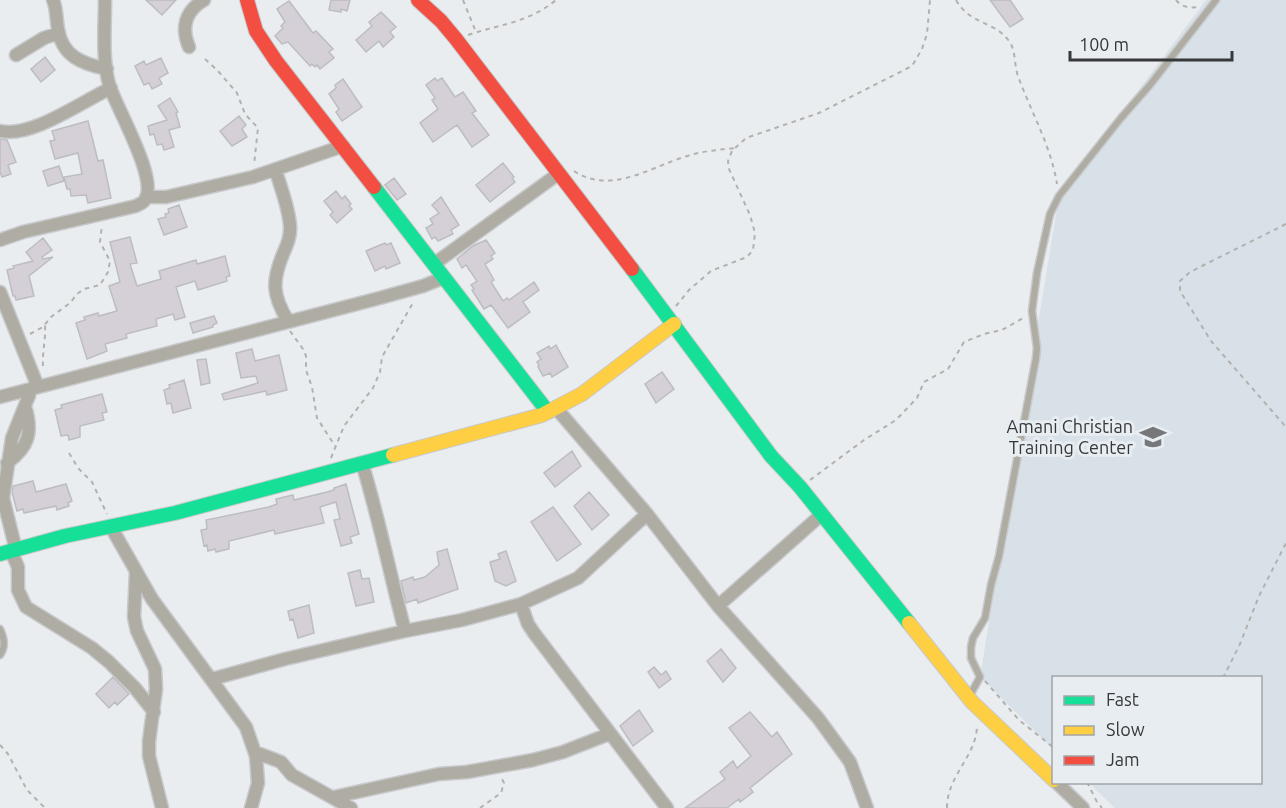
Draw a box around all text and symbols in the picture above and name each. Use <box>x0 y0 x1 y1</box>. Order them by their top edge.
scale bar <box>1070 24 1232 62</box>
text: 100 m <box>1079 34 1129 54</box>
place label: Amani Christian Training Center <box>1006 416 1133 457</box>
school or university icon: Amani Christian Training Center <box>1138 422 1168 452</box>
legend <box>1052 676 1262 784</box>
text: Fast <box>1106 689 1139 709</box>
text: Slow <box>1106 719 1145 739</box>
text: Jam <box>1106 749 1140 769</box>

